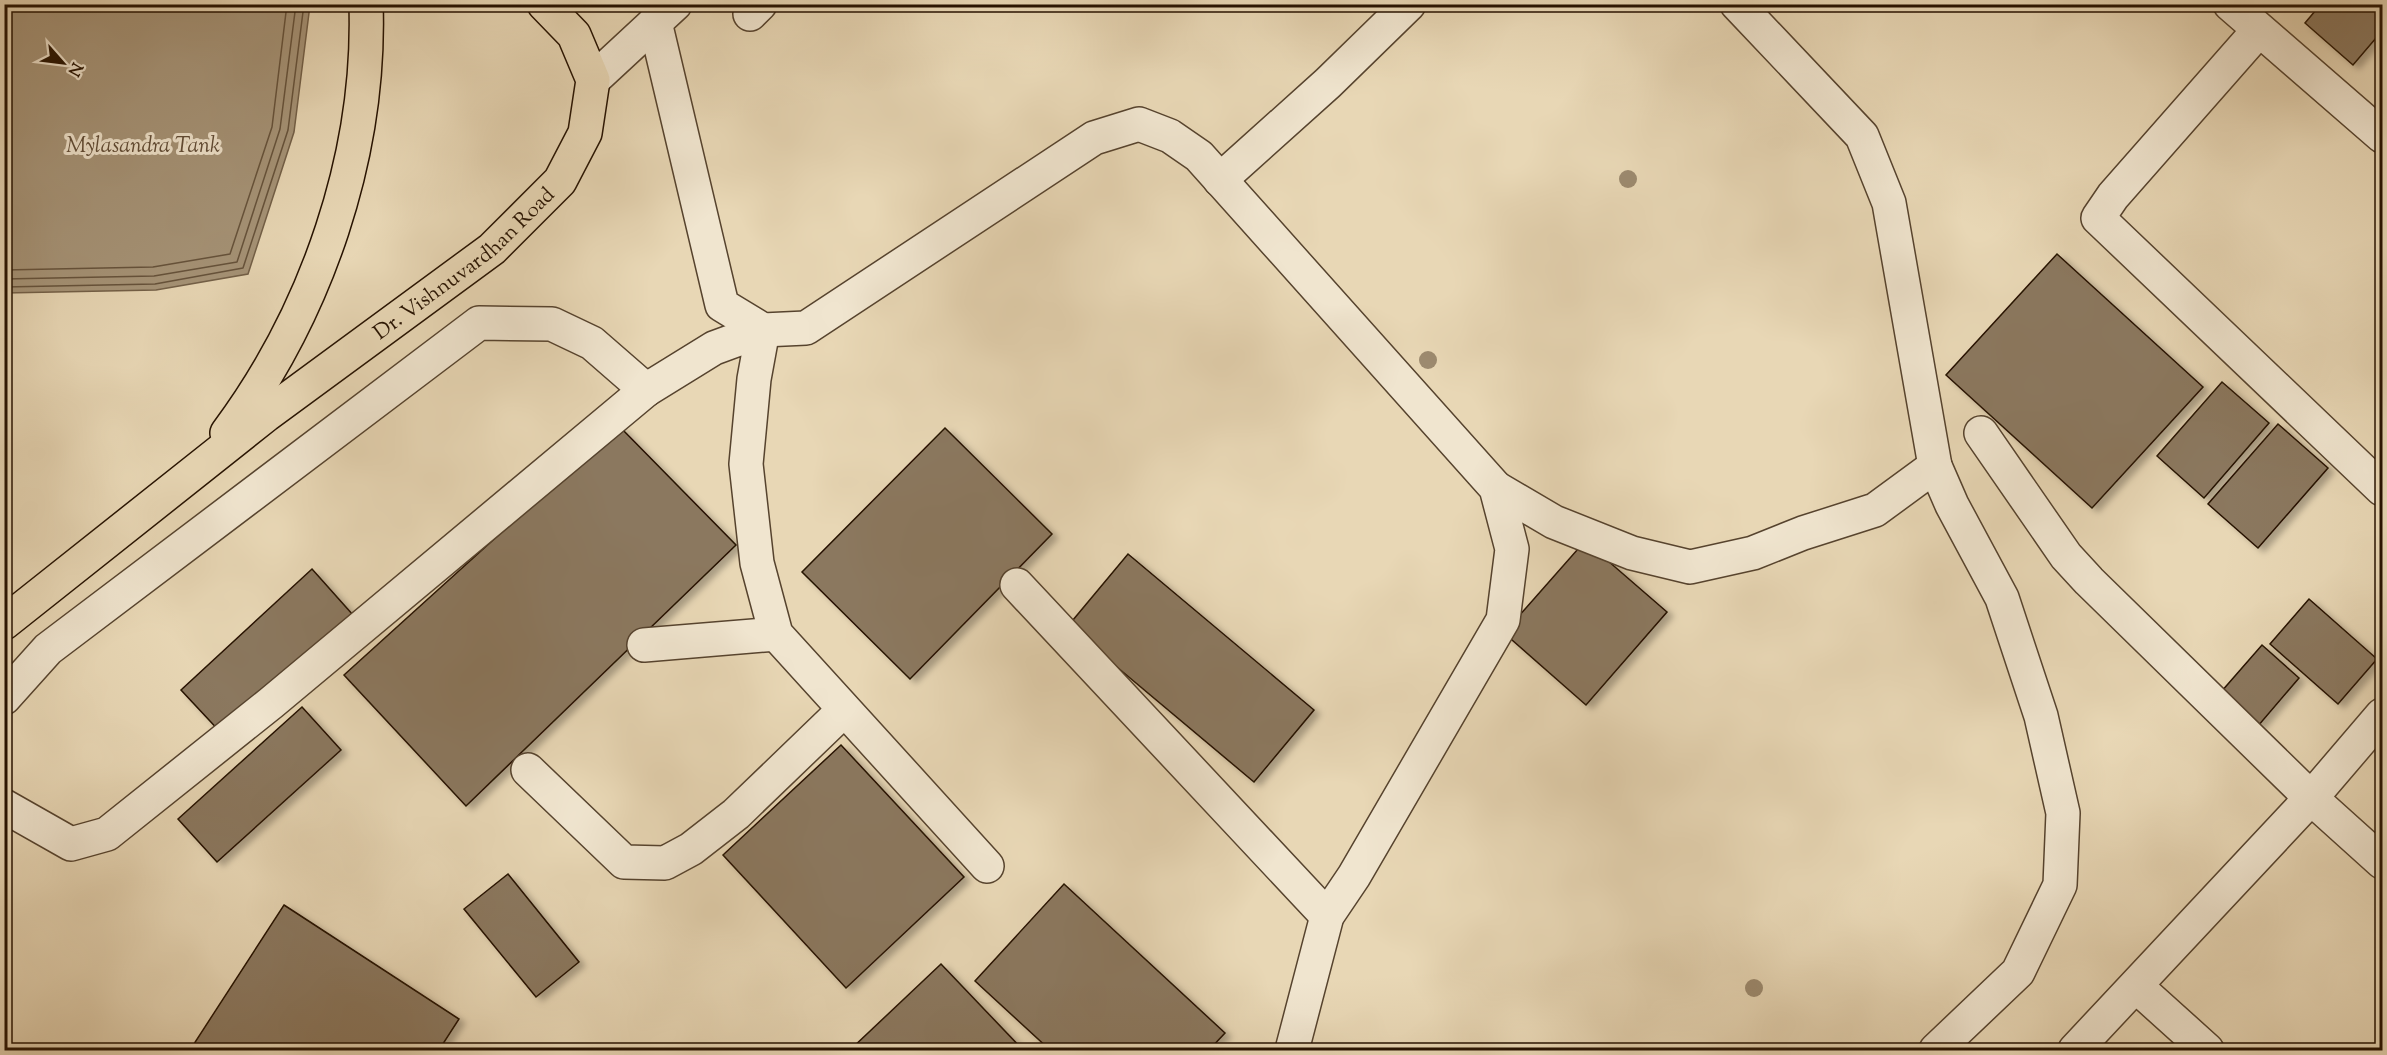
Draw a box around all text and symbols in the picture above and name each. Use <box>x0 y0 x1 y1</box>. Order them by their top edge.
north arrow <box>33 33 93 93</box>
text: N <box>61 58 87 80</box>
water label: Mylasandra Tank <box>66 131 220 163</box>
street label: Dr. Vishnuvardhan Road <box>368 181 562 348</box>

